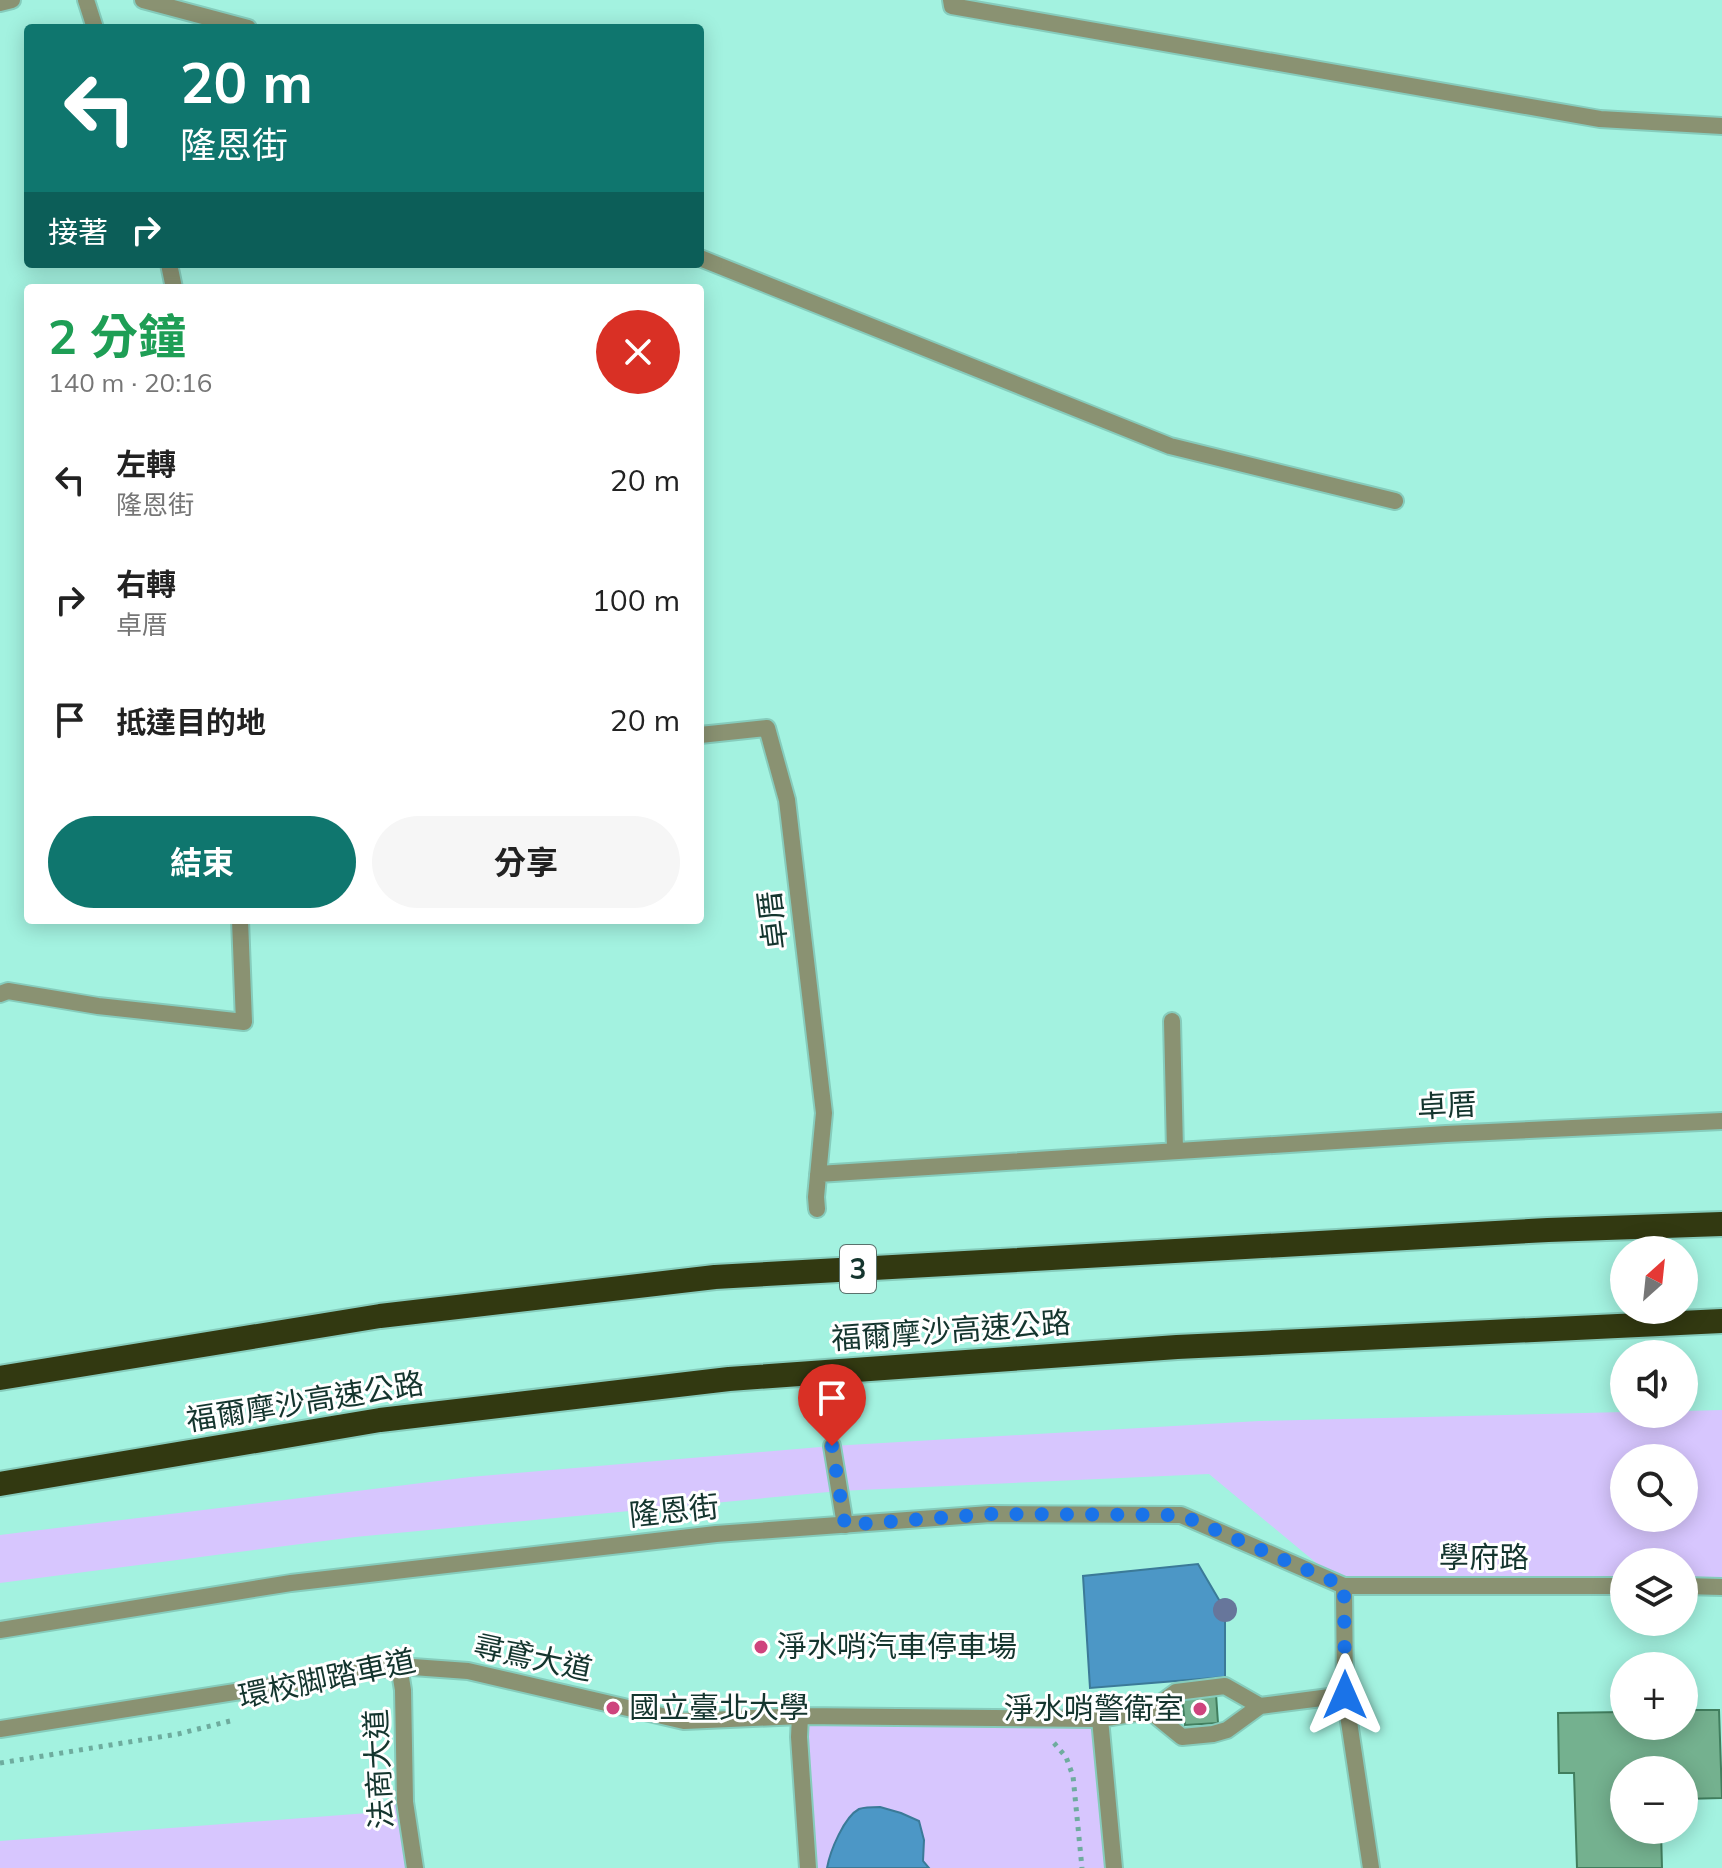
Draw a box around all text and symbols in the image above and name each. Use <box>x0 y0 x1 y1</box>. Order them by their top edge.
text: 20 m <box>180 47 313 117</box>
icon: left <box>48 56 152 160</box>
text: 隆恩街 <box>180 122 288 167</box>
icon: right <box>124 208 168 252</box>
text: 接著 <box>48 213 108 251</box>
text: 2 分鐘 <box>48 306 186 366</box>
button: close <box>596 310 680 394</box>
text: 140 m · 20:16 <box>48 366 212 399</box>
text: 左轉 <box>116 445 176 483</box>
icon: left <box>48 458 92 502</box>
text: 20 m <box>610 461 680 499</box>
text: 隆恩街 <box>116 488 194 521</box>
text: 右轉 <box>116 565 176 603</box>
icon: right <box>48 578 92 622</box>
text: 100 m <box>592 581 680 619</box>
text: 卓厝 <box>116 608 168 641</box>
icon: arrive <box>48 698 92 742</box>
text: 20 m <box>610 701 680 739</box>
text: 抵達目的地 <box>116 703 266 741</box>
button: 結束 <box>48 816 356 908</box>
button: 分享 <box>372 816 680 908</box>
street label: 卓厝 <box>749 888 795 952</box>
street label: 卓厝 <box>1416 1084 1478 1126</box>
north arrow <box>1610 1236 1698 1324</box>
map controls <box>1610 1236 1698 1844</box>
road number: 3 <box>840 1245 876 1293</box>
street label: 福爾摩沙高速公路 <box>830 1303 1072 1357</box>
button: sound <box>1610 1340 1698 1428</box>
street label: 福爾摩沙高速公路 <box>183 1363 426 1439</box>
pin <box>798 1364 866 1446</box>
icon: arrive <box>810 1376 854 1420</box>
button: search <box>1610 1444 1698 1532</box>
street label: 隆恩街 <box>627 1486 721 1534</box>
street label: 學府路 <box>1439 1538 1529 1576</box>
button: layers <box>1610 1548 1698 1636</box>
street label: 尋鳶大道 <box>471 1626 596 1688</box>
place label: 淨水哨汽車停車場 <box>777 1627 1017 1665</box>
marker: 淨水哨汽車停車場 <box>752 1638 770 1656</box>
street label: 環校脚踏車道 <box>235 1641 419 1715</box>
button: + <box>1610 1652 1698 1740</box>
position arrow <box>1303 1653 1387 1737</box>
place label: 國立臺北大學 <box>629 1688 809 1726</box>
place label: 淨水哨警衛室 <box>1004 1689 1184 1727</box>
marker: 國立臺北大學 <box>604 1699 622 1717</box>
marker: 淨水哨警衛室 <box>1191 1700 1209 1718</box>
street label: 法商大道 <box>356 1708 400 1830</box>
button: − <box>1610 1756 1698 1844</box>

